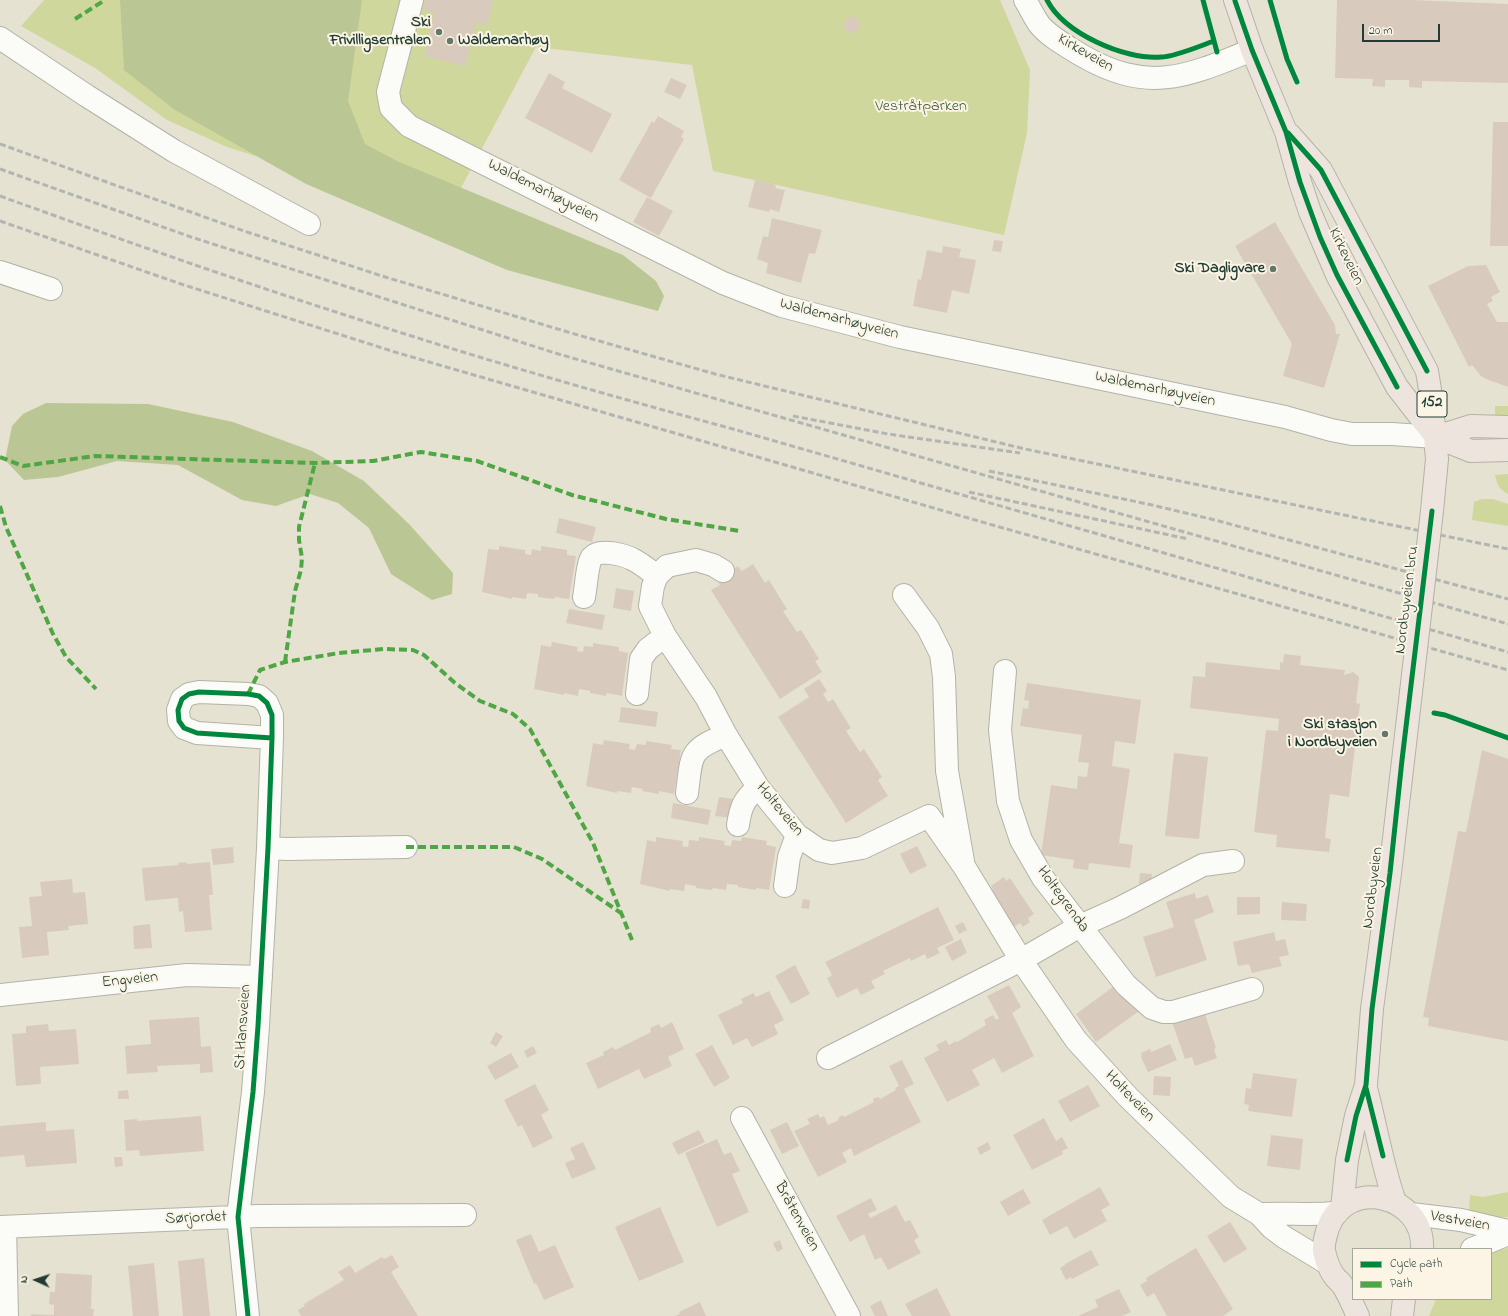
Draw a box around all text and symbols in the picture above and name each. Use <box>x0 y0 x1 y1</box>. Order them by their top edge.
place label: Ski Frivilligsentralen <box>330 13 431 51</box>
scale bar <box>1364 16 1442 42</box>
text: 20 m <box>1369 22 1392 40</box>
marker: Ski Frivilligsentralen <box>434 27 444 37</box>
street label: Kirkeveien <box>1054 30 1116 78</box>
place label: Waldemarhøy <box>458 31 549 51</box>
marker: Waldemarhøy <box>445 36 455 46</box>
park label: Vestråtparken <box>875 97 967 117</box>
street label: Waldemarhøyveien <box>484 156 602 228</box>
street label: Kirkeveien <box>1323 225 1367 289</box>
place label: Ski Dagligvare <box>1174 259 1265 279</box>
marker: Ski Dagligvare <box>1268 264 1278 274</box>
street label: Waldemarhøyveien <box>777 295 901 345</box>
street label: Waldemarhøyveien <box>1093 368 1217 412</box>
road number: 152 <box>1417 391 1447 417</box>
street label: Nordbyveien bru <box>1392 545 1424 655</box>
place label: Ski stasjon i Nordbyveien <box>1288 715 1377 753</box>
marker: Ski stasjon i Nordbyveien <box>1380 729 1390 739</box>
street label: Holteveien <box>751 779 807 841</box>
street label: Nordbyveien <box>1359 846 1389 930</box>
street label: Holtegrenda <box>1032 863 1092 937</box>
street label: Engveien <box>101 968 159 994</box>
street label: St Hansveien <box>231 984 257 1070</box>
street label: Holteveien <box>1100 1067 1158 1127</box>
street label: Bråtenveien <box>769 1179 823 1255</box>
street label: Vestveien <box>1429 1207 1491 1237</box>
street label: Sørjordet <box>165 1208 227 1230</box>
legend <box>1352 1248 1492 1300</box>
text: Cycle path <box>1390 1255 1442 1273</box>
north arrow <box>16 1260 56 1300</box>
text: N <box>16 1275 32 1284</box>
text: Path <box>1390 1275 1412 1293</box>

